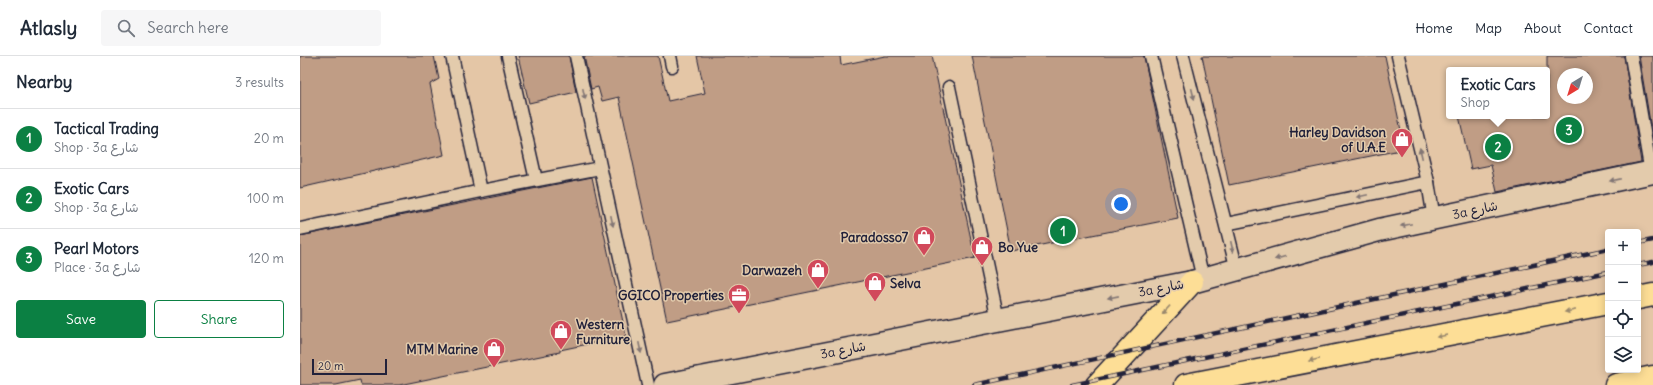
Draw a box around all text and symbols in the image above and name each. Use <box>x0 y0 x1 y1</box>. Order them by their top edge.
search box <box>101 10 381 46</box>
text: Atlasly <box>20 16 77 40</box>
icon: search <box>115 17 137 39</box>
text: Search here <box>147 18 229 37</box>
text: Home <box>1415 19 1453 37</box>
text: Map <box>1475 19 1502 37</box>
text: About <box>1524 19 1562 37</box>
text: Contact <box>1584 19 1633 37</box>
popup <box>1446 67 1550 119</box>
north arrow <box>1557 68 1593 104</box>
text: Nearby <box>16 71 72 93</box>
text: 3 results <box>235 74 284 91</box>
text: Exotic Cars <box>1460 75 1536 94</box>
one-way arrow <box>582 88 588 100</box>
one-way arrow <box>1190 88 1196 100</box>
text: Shop <box>1460 94 1490 111</box>
pin: 3 <box>1556 115 1582 145</box>
text: Tactical Trading <box>54 119 159 138</box>
place label: Harley Davidson of U.A.E <box>1289 124 1386 156</box>
shop icon: Harley Davidson of U.A.E <box>1389 126 1415 159</box>
text: 1 <box>26 130 32 147</box>
text: 20 m <box>254 130 284 147</box>
pin: 2 <box>1485 132 1511 162</box>
text: Shop · 3a شارع <box>54 139 139 156</box>
one-way arrow <box>1417 147 1423 159</box>
one-way arrow <box>1609 178 1621 184</box>
text: Exotic Cars <box>54 179 129 198</box>
text: 2 <box>25 190 33 207</box>
text: 100 m <box>247 190 284 207</box>
one-way arrow <box>1356 193 1368 199</box>
your location <box>1111 194 1131 214</box>
street label: 3a شارع <box>1451 197 1499 224</box>
text: Shop · 3a شارع <box>54 199 139 216</box>
one-way arrow <box>609 215 615 227</box>
pin: 1 <box>1050 216 1076 246</box>
one-way arrow <box>1399 222 1412 228</box>
shop icon: Paradosso7 <box>911 224 937 257</box>
place label: Paradosso7 <box>841 229 909 246</box>
map controls <box>1605 229 1641 373</box>
button: + <box>1605 229 1641 265</box>
shop icon: Bo Yue <box>969 234 995 267</box>
text: Pearl Motors <box>54 239 139 258</box>
place label: Bo Yue <box>998 239 1038 256</box>
one-way arrow <box>1229 241 1235 253</box>
text: 3 <box>25 250 33 267</box>
text: 120 m <box>249 250 284 267</box>
one-way arrow <box>1274 255 1286 261</box>
shop icon: Darwazeh <box>805 257 831 290</box>
text: Place · 3a شارع <box>54 259 141 276</box>
place label: Darwazeh <box>742 262 802 279</box>
button: − <box>1605 265 1641 301</box>
shop icon: Selva <box>862 270 888 303</box>
place label: Selva <box>890 275 921 292</box>
street label: 3a شارع <box>1137 275 1185 302</box>
office icon: GGICO Properties <box>726 282 752 315</box>
place label: GGICO Properties <box>618 287 724 304</box>
one-way arrow <box>1106 295 1119 301</box>
button: Save <box>16 300 146 338</box>
button: Share <box>154 300 284 338</box>
button: locate <box>1605 301 1641 337</box>
one-way arrow <box>1161 305 1170 316</box>
one-way arrow <box>1564 308 1576 314</box>
place label: Western Furniture <box>576 316 630 348</box>
shop icon: Western Furniture <box>548 318 574 351</box>
one-way arrow <box>1436 333 1448 339</box>
shop icon: MTM Marine <box>481 336 507 369</box>
street label: 3a شارع <box>819 337 867 364</box>
button: layers <box>1605 337 1641 373</box>
place label: MTM Marine <box>406 341 478 358</box>
one-way arrow <box>637 342 643 354</box>
scale bar <box>312 357 387 376</box>
one-way arrow <box>1308 358 1321 364</box>
text: 20 m <box>318 359 344 373</box>

